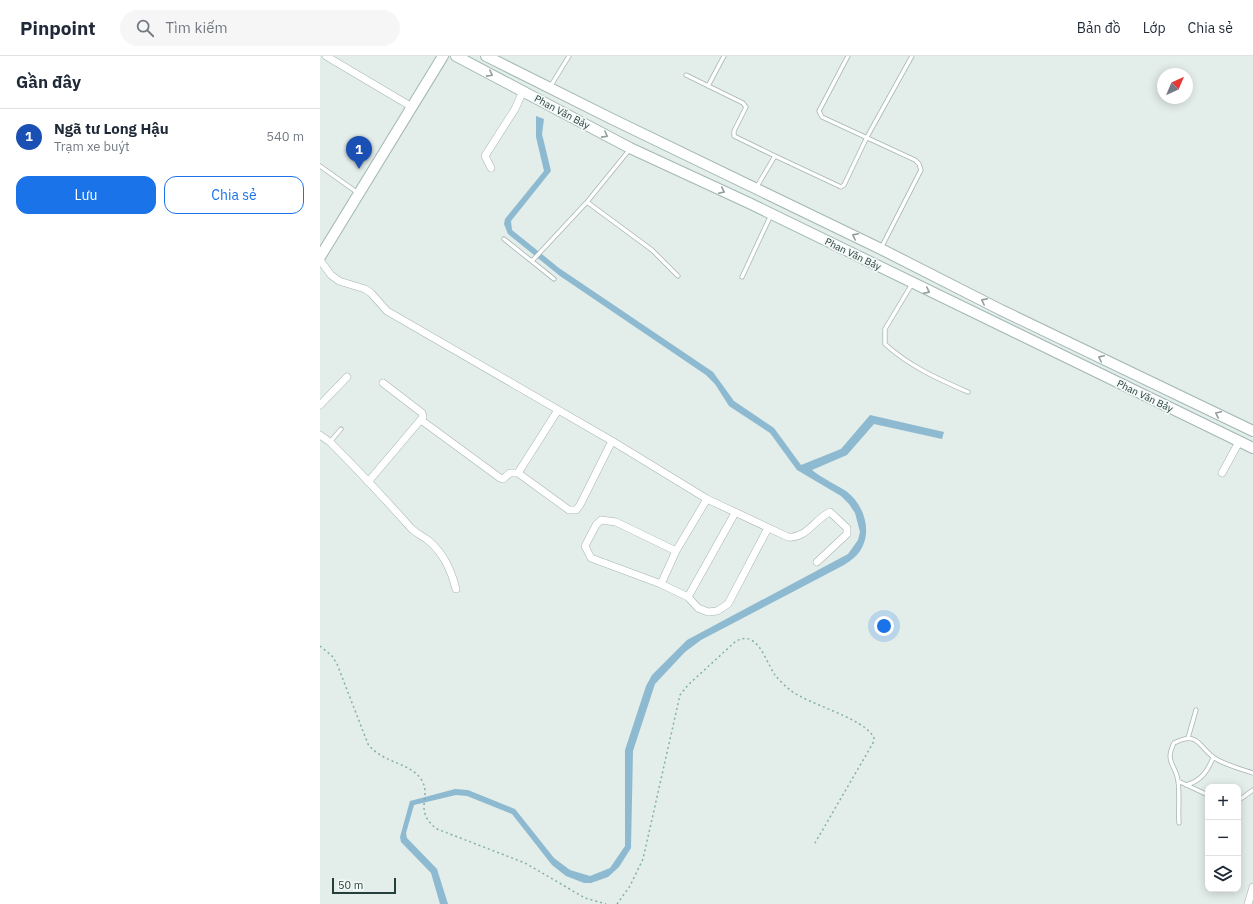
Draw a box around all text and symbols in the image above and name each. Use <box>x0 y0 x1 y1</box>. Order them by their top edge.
search box <box>120 10 400 46</box>
text: Pinpoint <box>20 16 96 40</box>
icon: search <box>134 17 156 39</box>
text: Tìm kiếm <box>166 18 227 37</box>
text: Bản đồ <box>1077 19 1121 37</box>
text: Lớp <box>1143 19 1166 37</box>
text: Chia sẻ <box>1188 19 1233 37</box>
north arrow <box>1157 68 1193 104</box>
one-way arrow <box>486 69 493 77</box>
text: Gần đây <box>16 71 81 93</box>
street label: Phan Văn Bảy <box>532 92 592 132</box>
text: Ngã tư Long Hậu <box>54 119 169 138</box>
text: 1 <box>25 128 33 145</box>
text: 540 m <box>266 128 304 145</box>
one-way arrow <box>601 130 608 137</box>
pin: 1 <box>346 136 372 169</box>
text: Trạm xe buýt <box>54 138 130 155</box>
button: Lưu <box>16 176 156 214</box>
button: Chia sẻ <box>164 176 304 214</box>
one-way arrow <box>718 186 726 194</box>
one-way arrow <box>852 233 859 241</box>
street label: Phan Văn Bảy <box>823 235 883 273</box>
one-way arrow <box>923 286 930 294</box>
one-way arrow <box>980 298 988 306</box>
one-way arrow <box>1097 355 1105 363</box>
street label: Phan Văn Bảy <box>1115 377 1175 415</box>
one-way arrow <box>1214 411 1222 419</box>
your location <box>874 616 894 636</box>
map controls <box>1205 784 1241 892</box>
button: + <box>1205 784 1241 820</box>
button: − <box>1205 820 1241 856</box>
button: layers <box>1205 856 1241 892</box>
scale bar <box>332 876 396 895</box>
text: 50 m <box>338 878 363 892</box>

